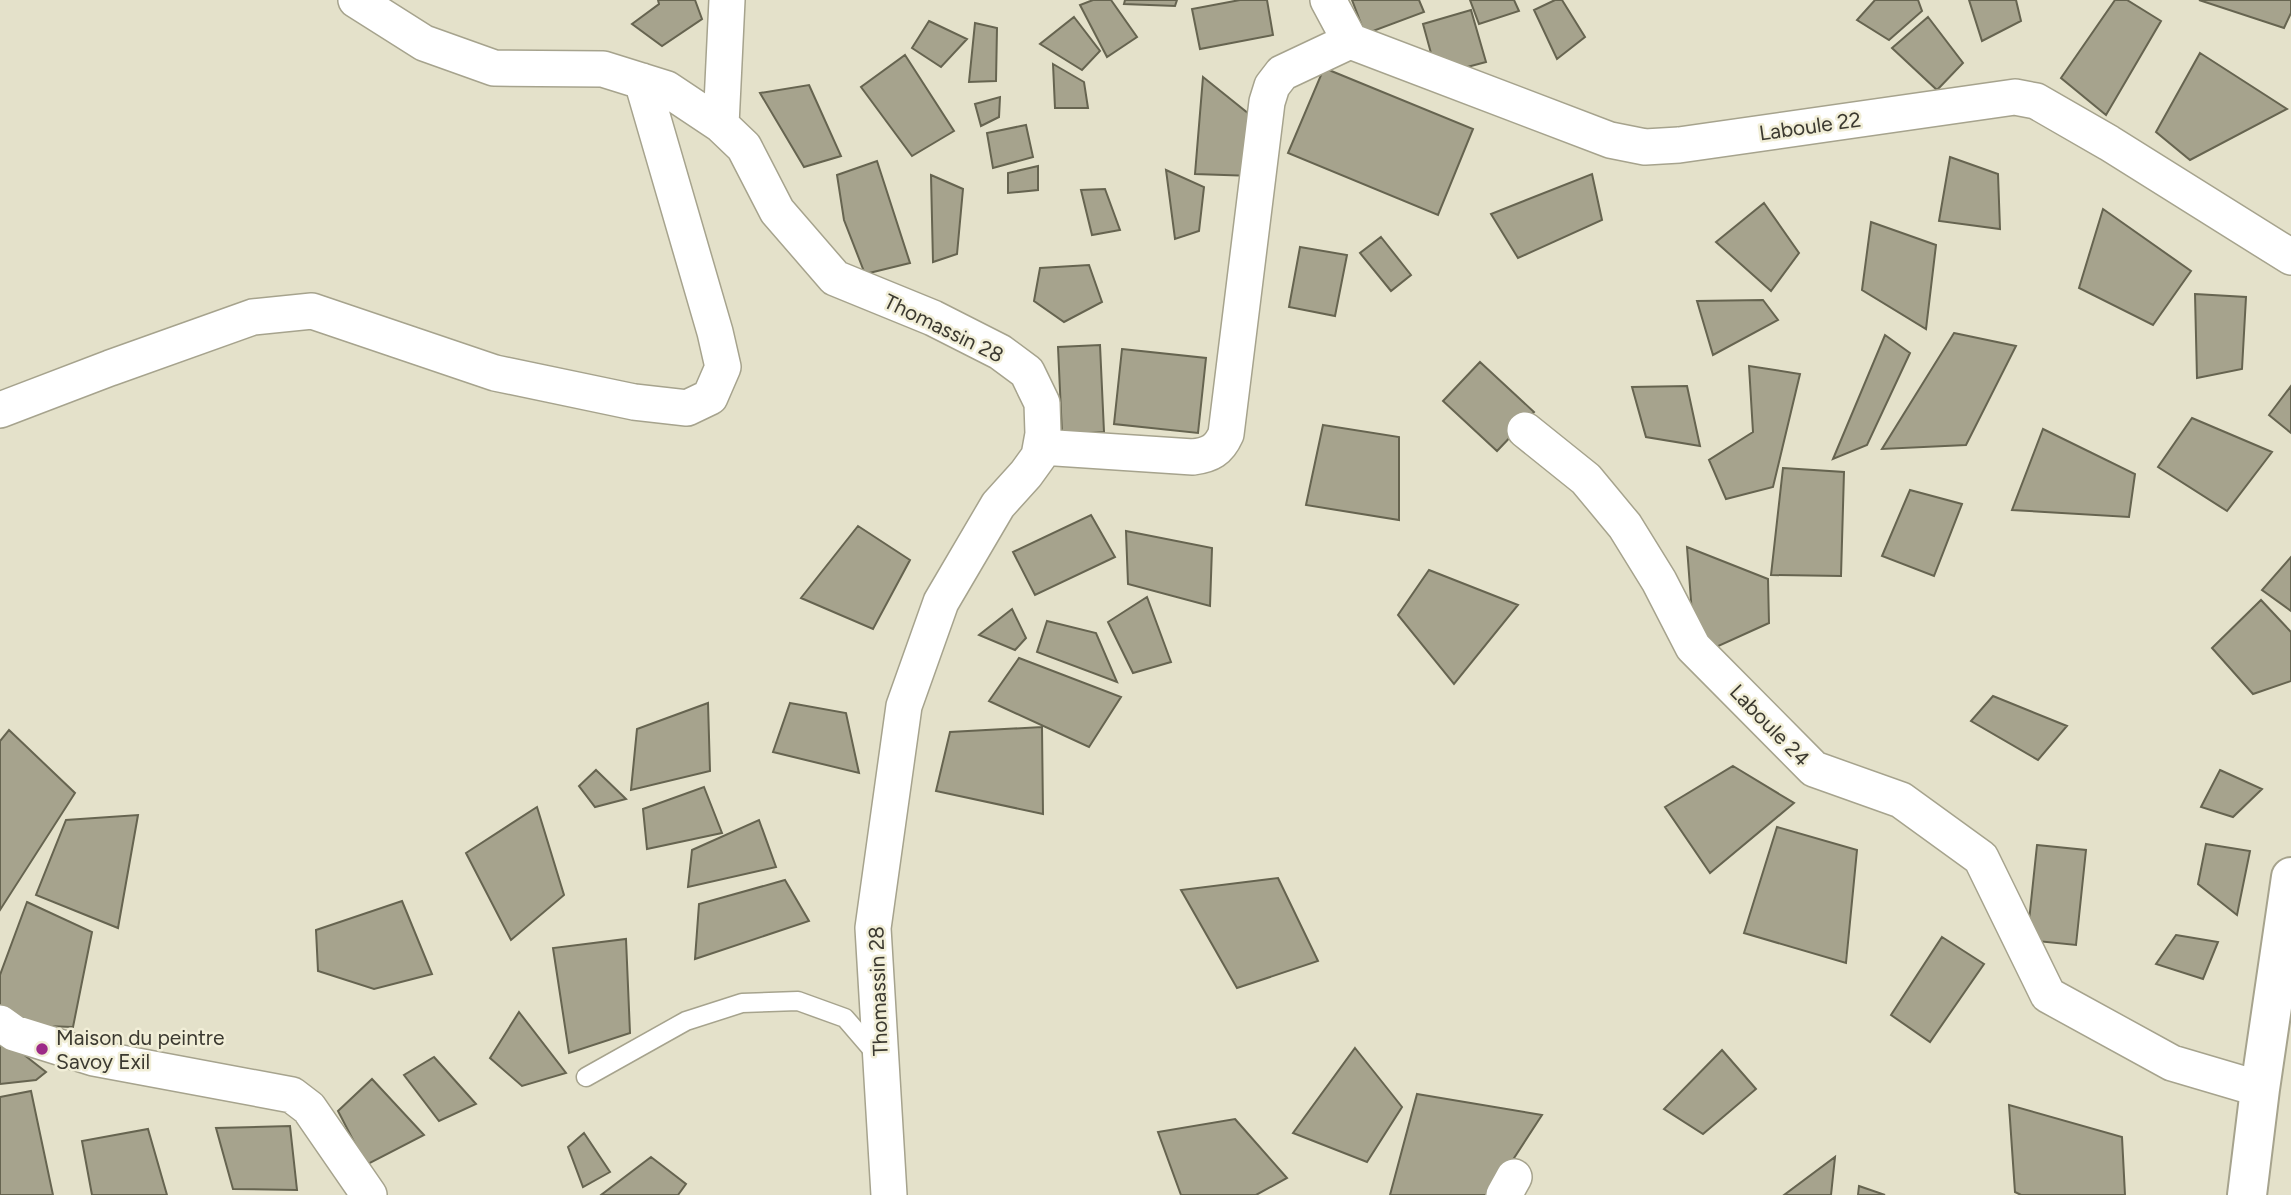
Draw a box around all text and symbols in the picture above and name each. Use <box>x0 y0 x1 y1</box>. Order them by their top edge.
street label: Laboule 22 <box>1757 106 1863 146</box>
street label: Thomassin 28 <box>880 288 1008 368</box>
street label: Laboule 24 <box>1725 679 1815 771</box>
street label: Thomassin 28 <box>863 926 893 1056</box>
place label: Maison du peintre Savoy Exil <box>56 1025 224 1074</box>
marker: Maison du peintre Savoy Exil <box>34 1041 50 1057</box>

